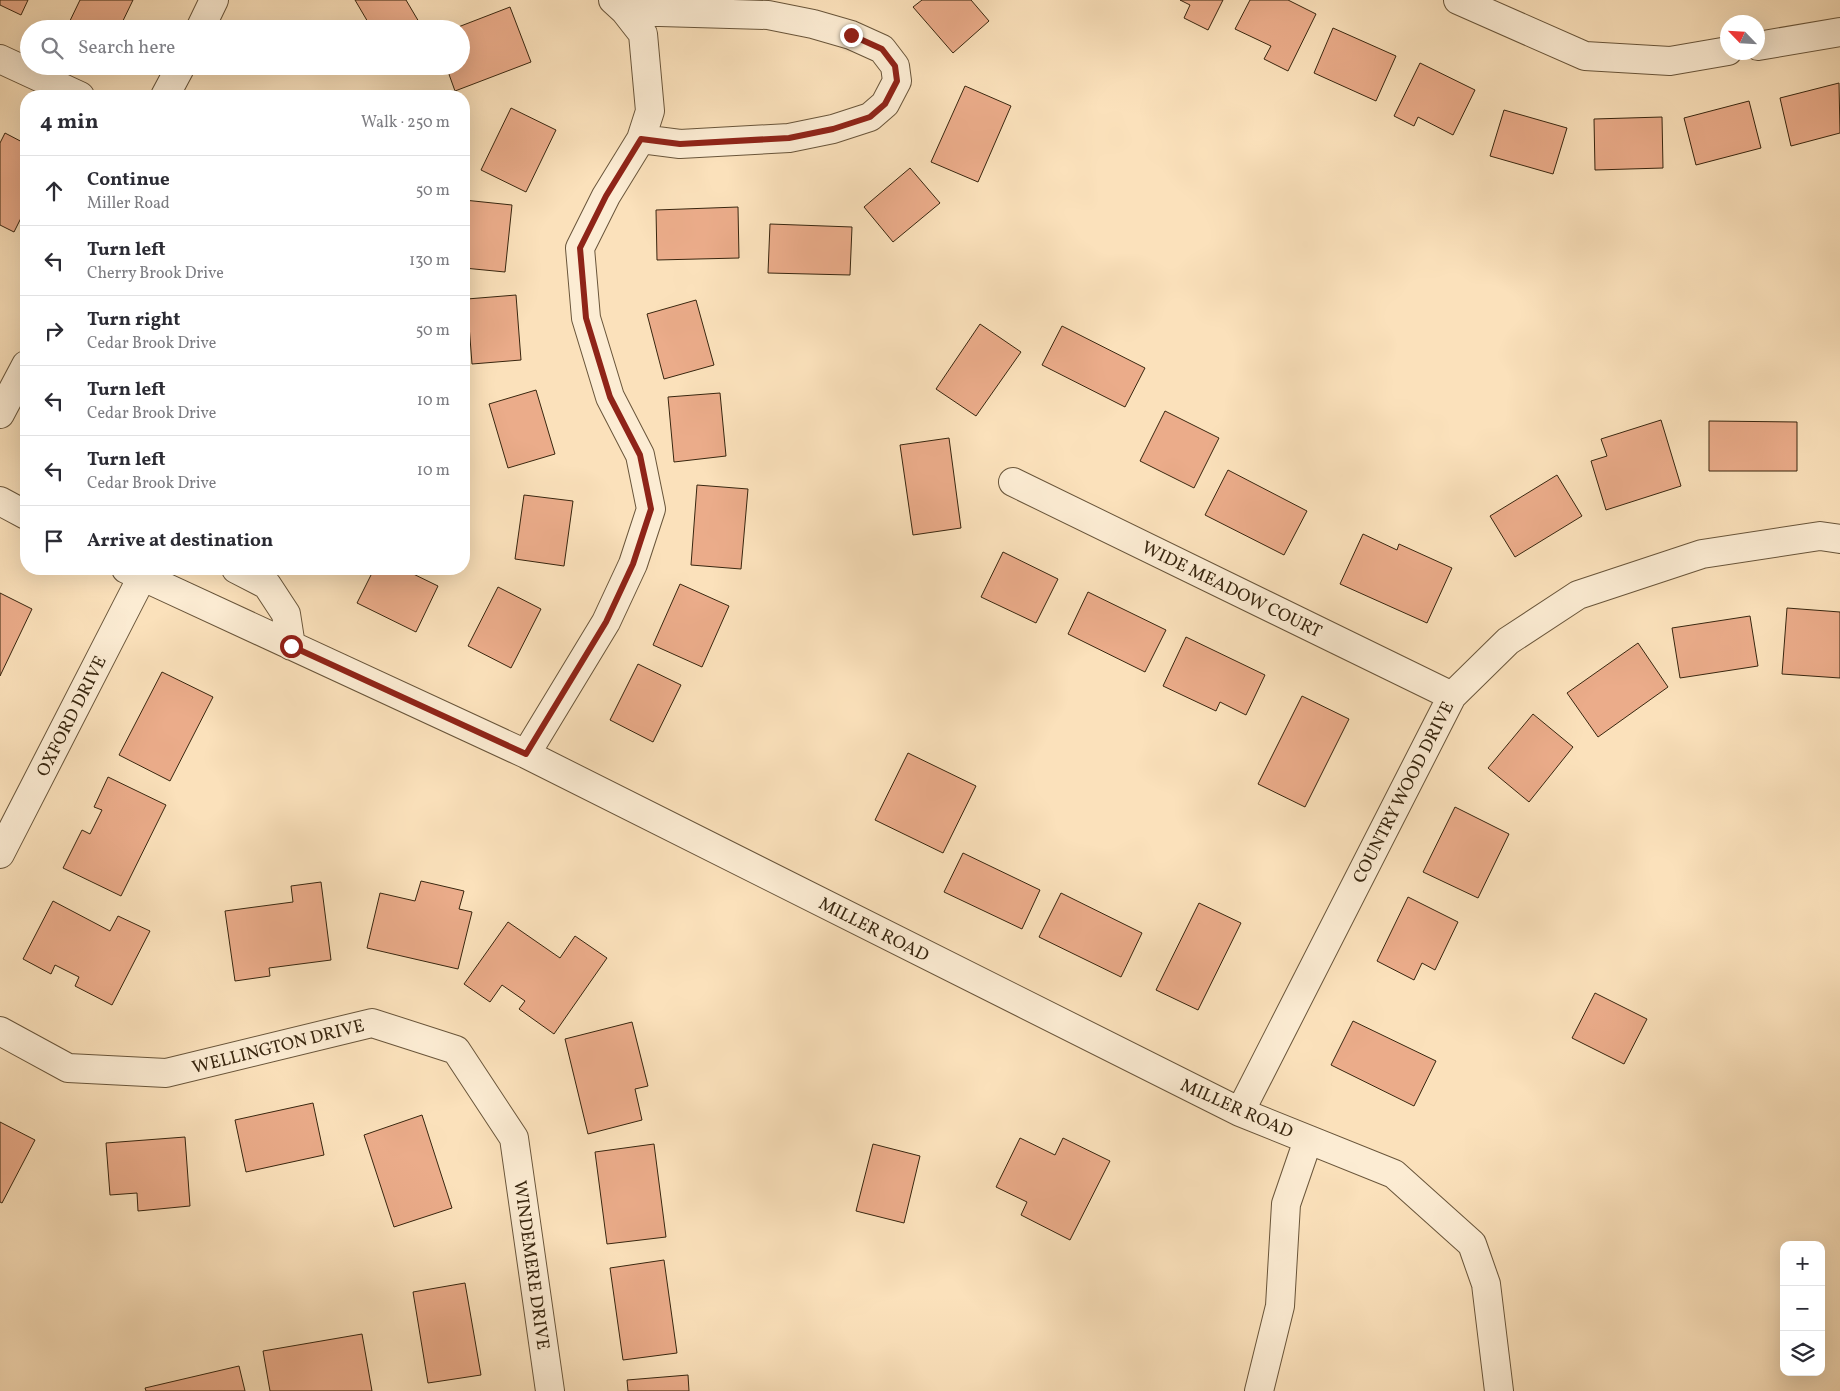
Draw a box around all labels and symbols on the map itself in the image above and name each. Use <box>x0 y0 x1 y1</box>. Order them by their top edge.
north arrow <box>1720 15 1765 60</box>
route end <box>840 24 863 47</box>
street label: WIDE MEADOW COURT <box>1137 536 1326 645</box>
route start <box>280 635 303 658</box>
street label: OXFORD DRIVE <box>31 652 114 781</box>
street label: COUNTRY WOOD DRIVE <box>1348 697 1461 888</box>
street label: MILLER ROAD <box>814 892 933 969</box>
street label: WELLINGTON DRIVE <box>190 1014 367 1081</box>
street label: MILLER ROAD <box>1176 1073 1297 1145</box>
street label: WINDEMERE DRIVE <box>506 1179 555 1352</box>

